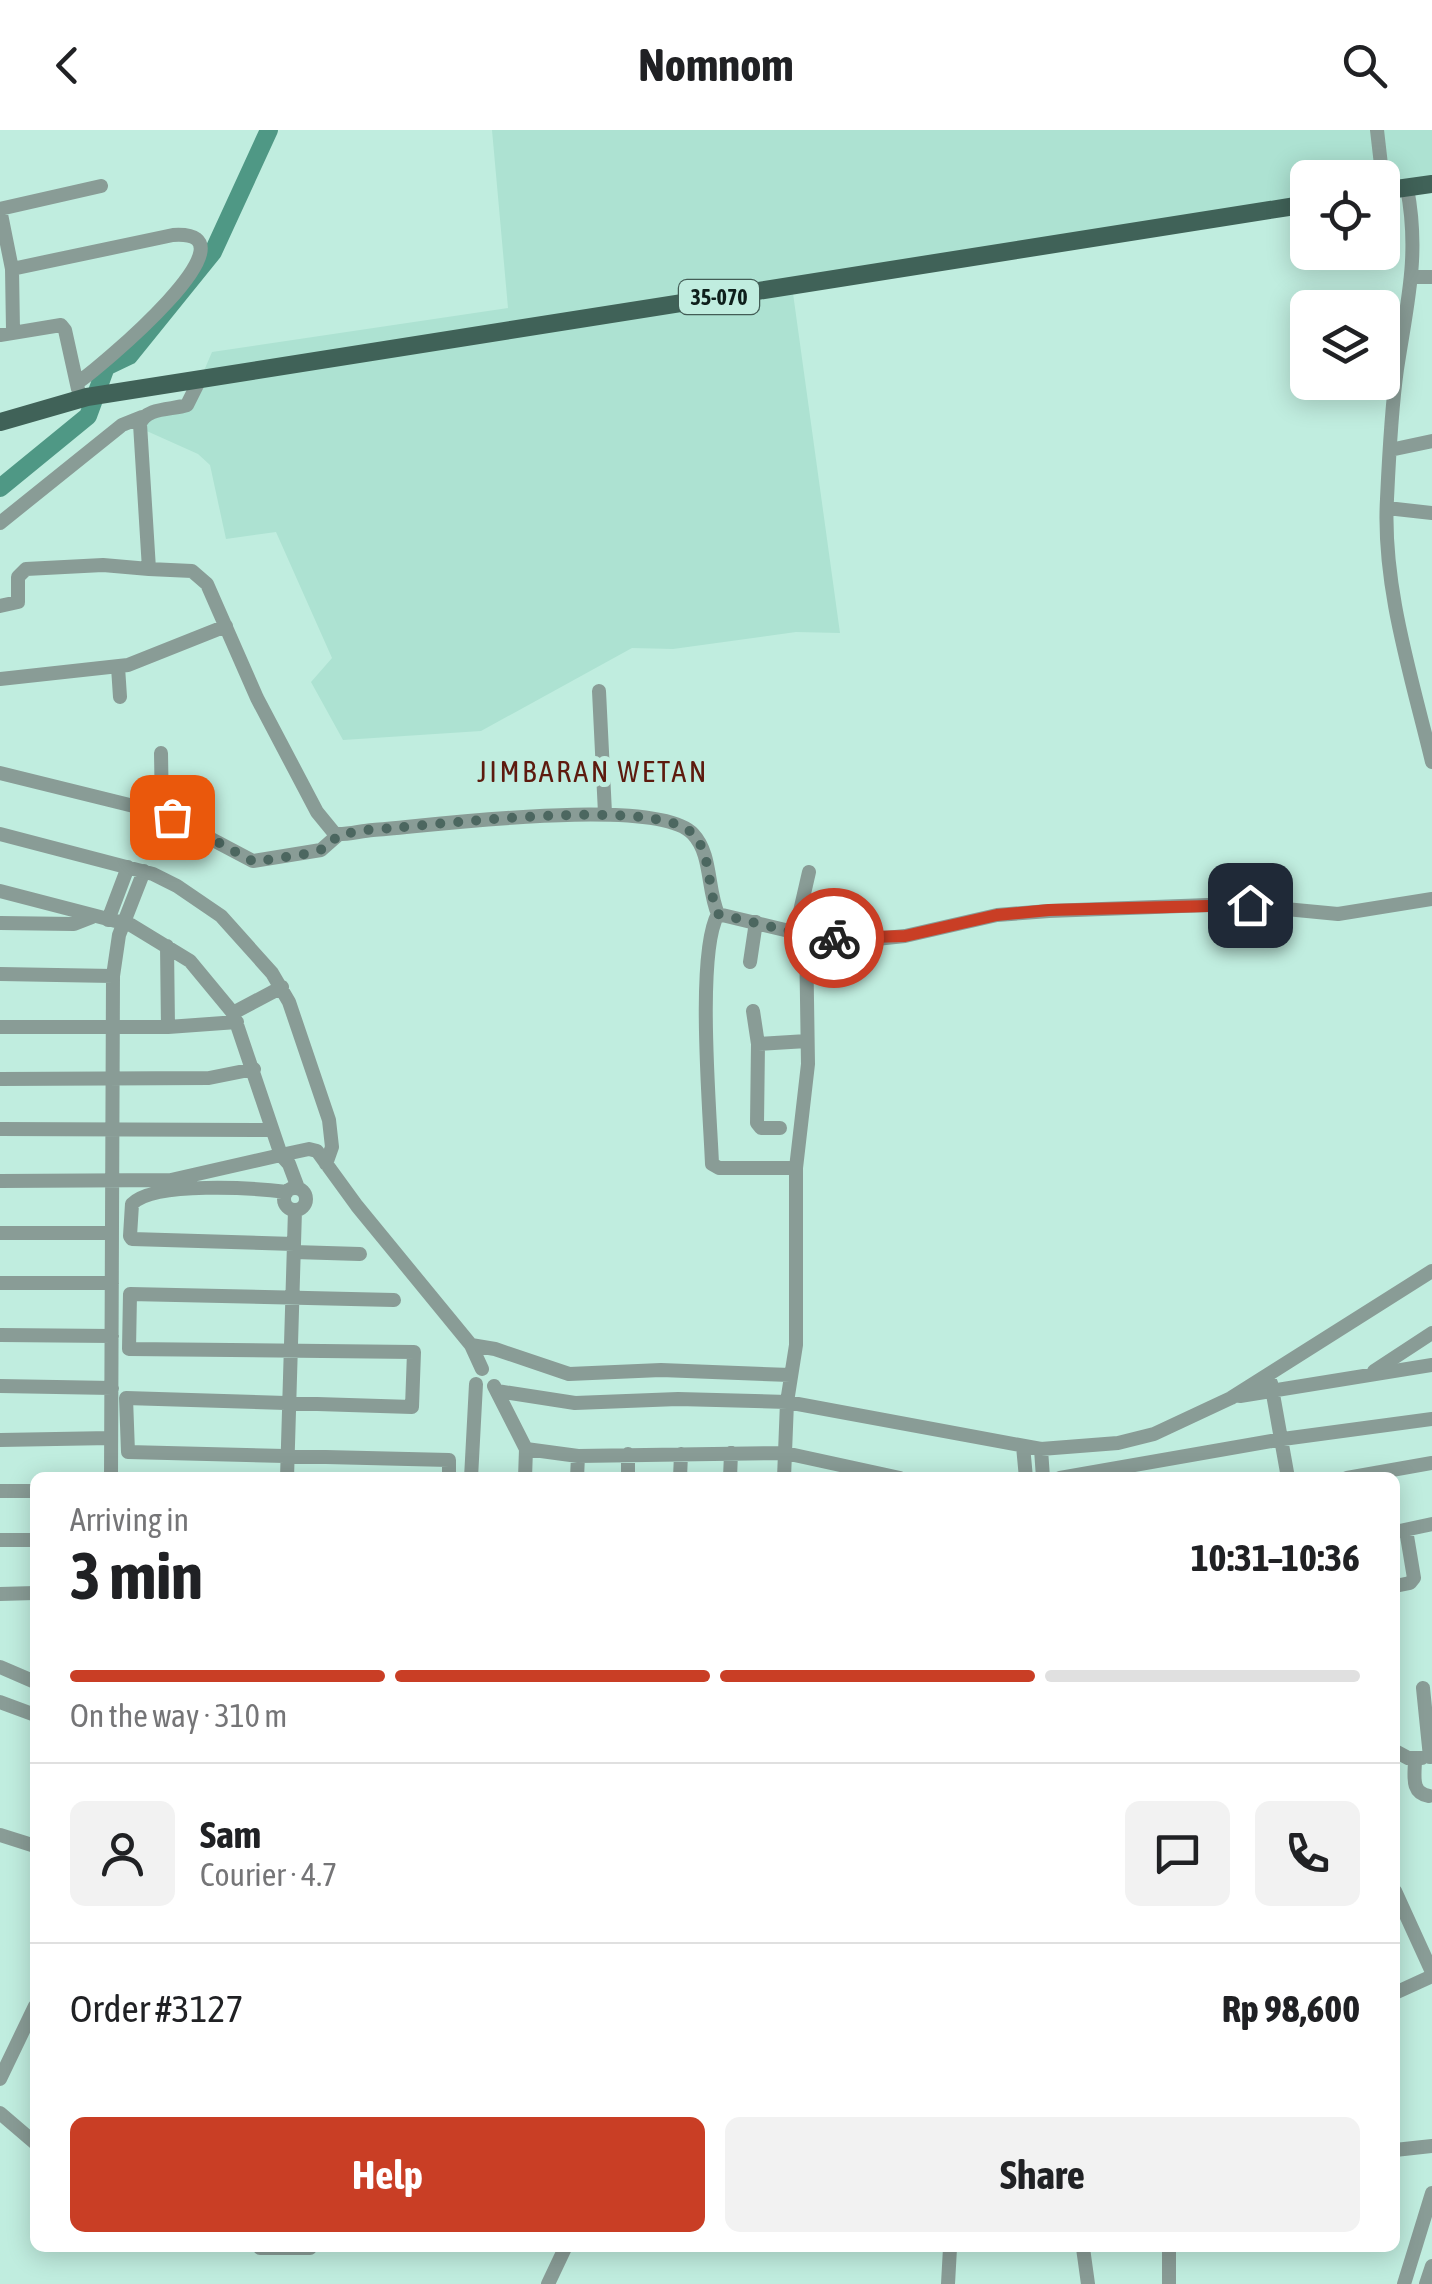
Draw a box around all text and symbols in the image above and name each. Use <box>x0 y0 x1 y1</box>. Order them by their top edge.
icon: back <box>40 38 95 93</box>
icon: search <box>1337 38 1392 93</box>
text: Nomnom <box>638 39 794 91</box>
map controls <box>1290 160 1400 400</box>
button: locate <box>1290 160 1400 270</box>
road number: 35-070 <box>679 280 759 314</box>
button: layers <box>1290 290 1400 400</box>
district label: JIMBARAN WETAN <box>477 754 709 788</box>
pin <box>130 775 215 860</box>
icon: bag <box>145 790 200 845</box>
pin <box>1208 863 1293 948</box>
icon: home <box>1223 878 1278 933</box>
courier <box>784 888 884 988</box>
icon: bike <box>807 911 862 966</box>
text: Arriving in <box>70 1501 189 1538</box>
text: 10:31–10:36 <box>1191 1536 1360 1579</box>
text: 3 min <box>70 1538 203 1613</box>
text: On the way · 310 m <box>70 1697 287 1734</box>
button: person <box>70 1801 175 1906</box>
button: chat <box>1125 1801 1230 1906</box>
button: phone <box>1255 1801 1360 1906</box>
text: Sam <box>200 1813 261 1856</box>
text: Courier · 4.7 <box>200 1856 337 1893</box>
text: Order #3127 <box>70 1987 243 2030</box>
text: Rp 98,600 <box>1222 1987 1360 2030</box>
button: Help <box>70 2117 705 2232</box>
button: Share <box>725 2117 1360 2232</box>

